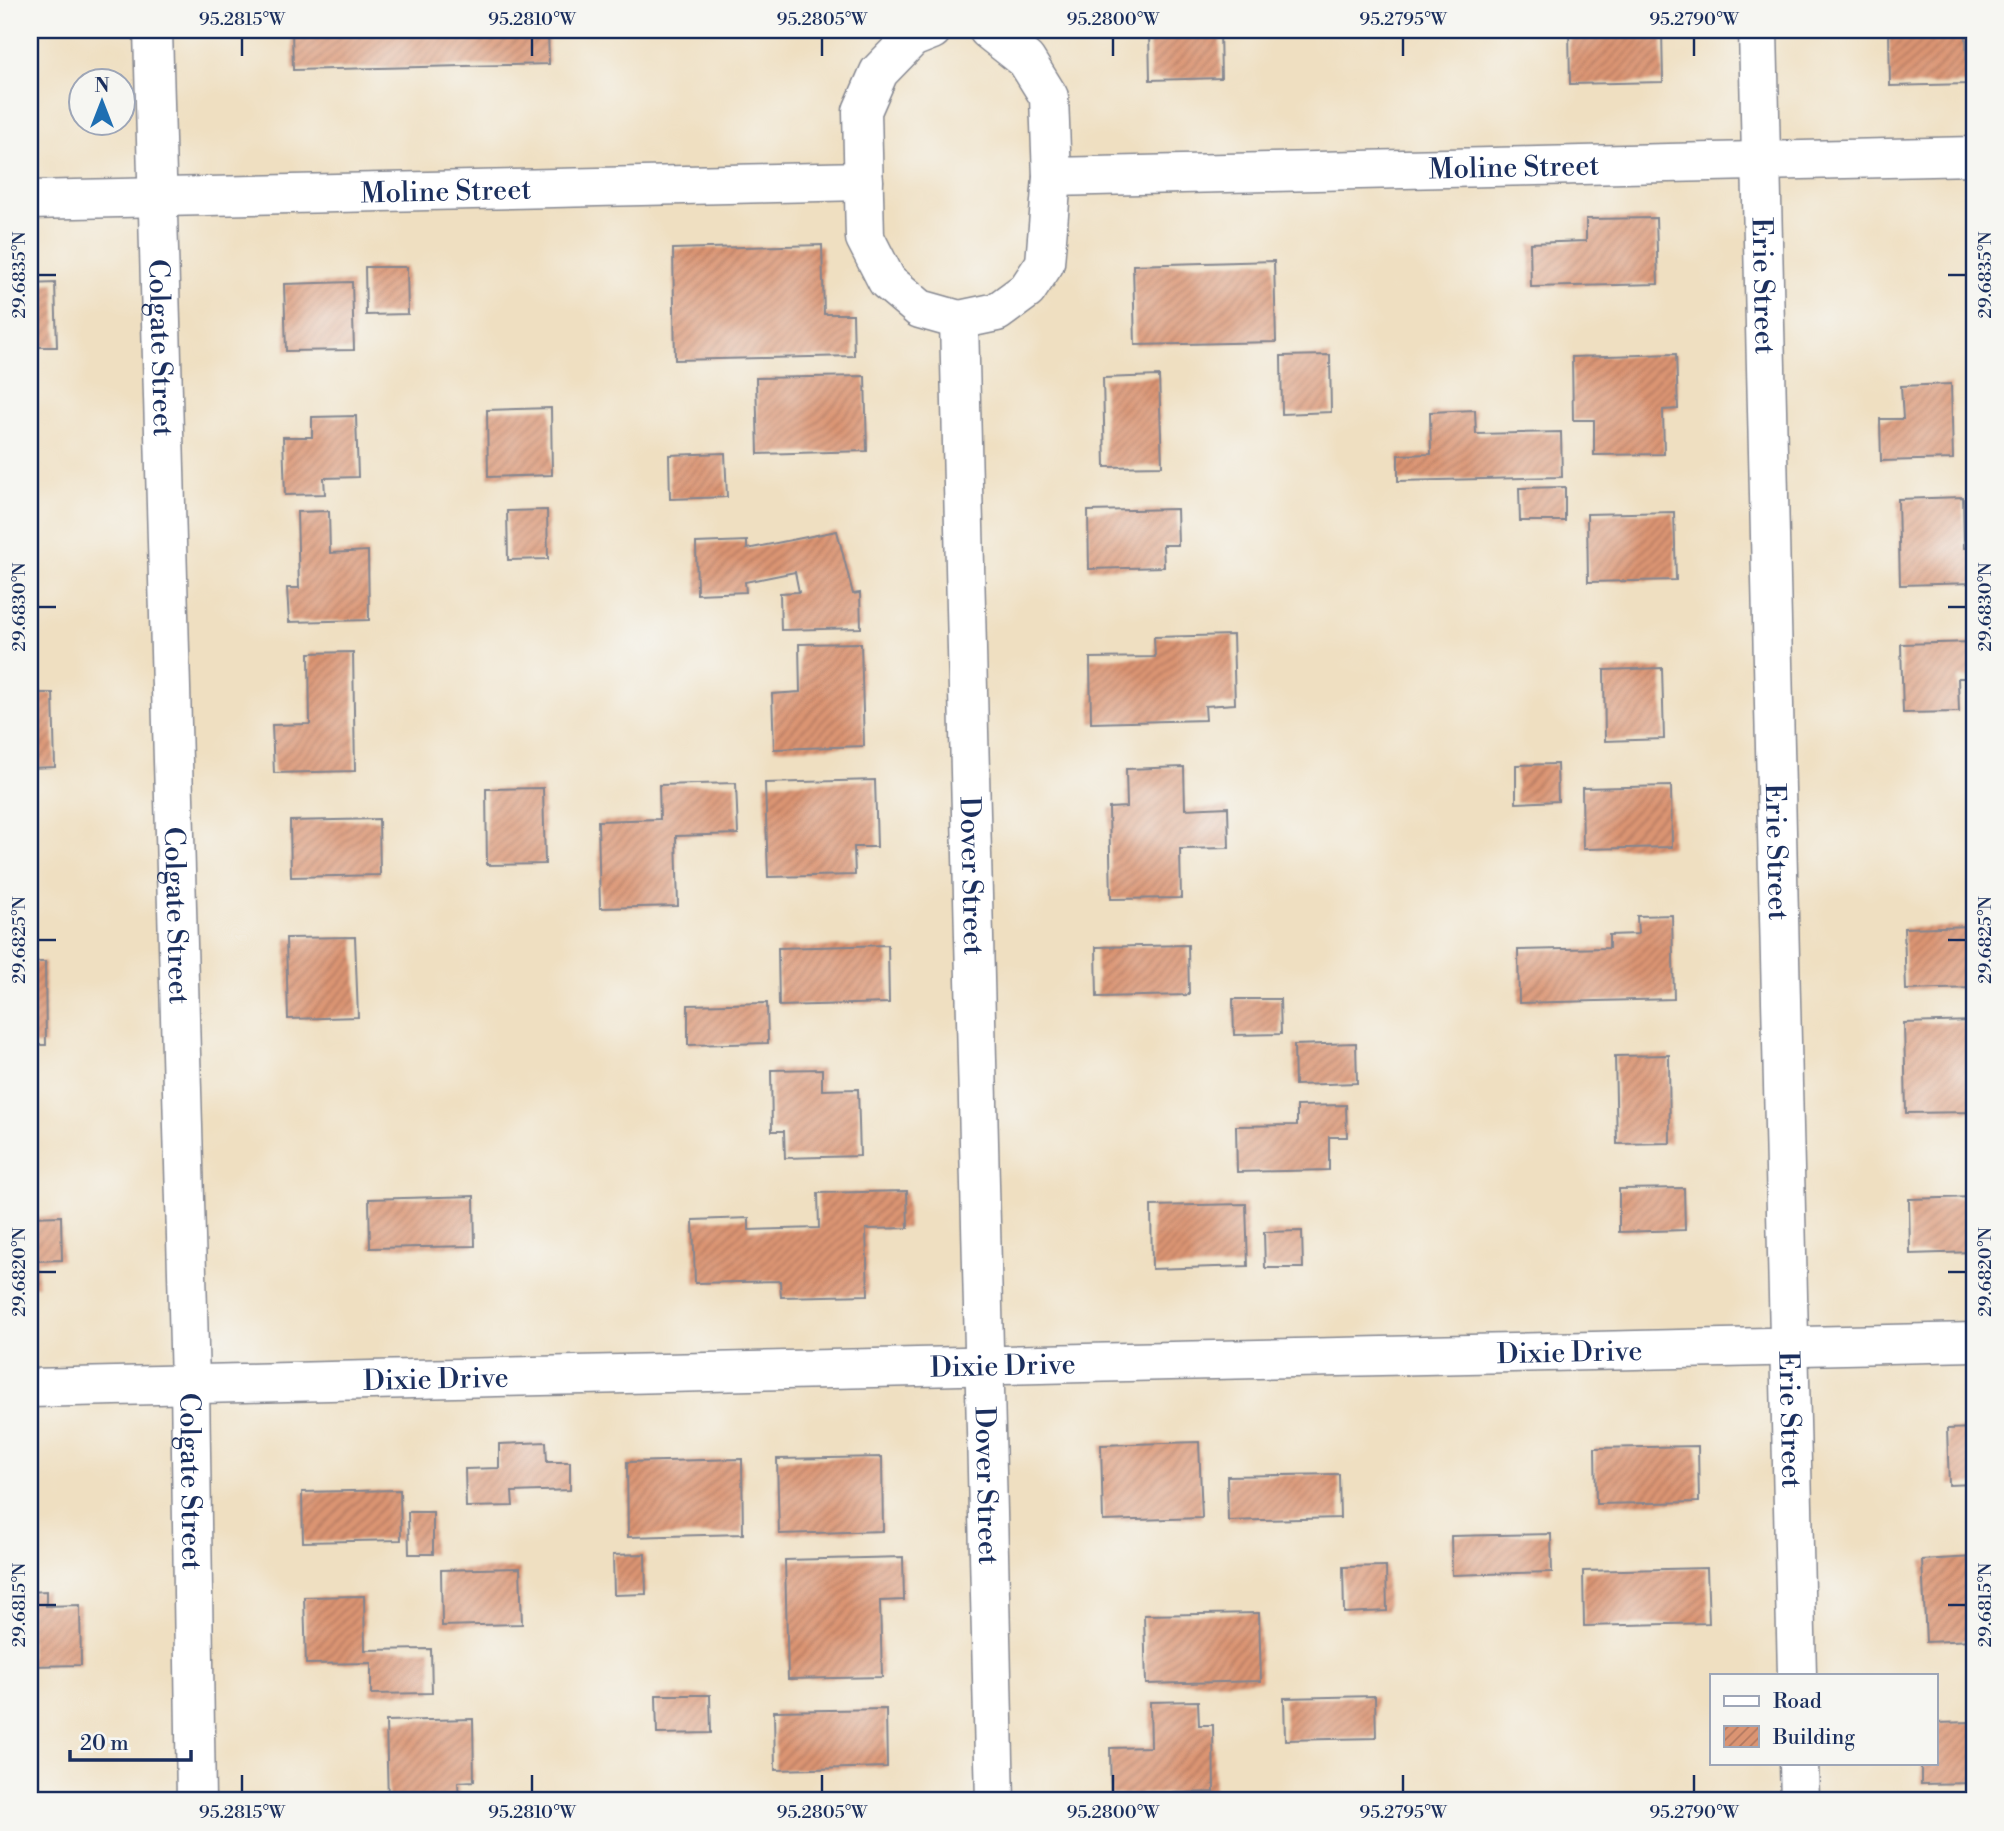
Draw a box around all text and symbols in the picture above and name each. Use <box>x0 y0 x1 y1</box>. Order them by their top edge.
text: 95.2815°W <box>199 8 286 31</box>
text: 95.2810°W <box>488 8 577 31</box>
text: 95.2805°W <box>777 8 868 31</box>
text: 95.2800°W <box>1067 8 1160 31</box>
text: 95.2795°W <box>1359 8 1447 31</box>
text: 95.2790°W <box>1649 8 1739 31</box>
north arrow <box>66 66 136 136</box>
text: N <box>94 74 110 98</box>
street label: Moline Street <box>1428 149 1600 187</box>
street label: Moline Street <box>360 173 532 211</box>
street label: Erie Street <box>1743 217 1782 355</box>
text: 29.6835°N <box>8 231 31 318</box>
text: 29.6835°N <box>1974 231 1997 318</box>
street label: Colgate Street <box>140 259 180 437</box>
text: 29.6830°N <box>8 562 31 651</box>
text: 29.6830°N <box>1974 562 1997 651</box>
street label: Erie Street <box>1757 783 1795 921</box>
street label: Dover Street <box>952 796 990 956</box>
street label: Colgate Street <box>156 826 196 1005</box>
text: 29.6825°N <box>8 896 31 984</box>
text: 29.6825°N <box>1974 896 1997 984</box>
text: 29.6820°N <box>8 1227 31 1317</box>
text: 29.6820°N <box>1974 1227 1997 1317</box>
street label: Dixie Drive <box>1496 1334 1643 1372</box>
street label: Dixie Drive <box>930 1347 1076 1386</box>
street label: Erie Street <box>1770 1351 1809 1489</box>
street label: Dixie Drive <box>363 1361 509 1399</box>
street label: Colgate Street <box>171 1392 209 1571</box>
street label: Dover Street <box>966 1406 1005 1565</box>
text: 29.6815°N <box>8 1562 31 1647</box>
text: 29.6815°N <box>1974 1562 1997 1647</box>
legend <box>1710 1674 1938 1764</box>
text: Road <box>1773 1689 1822 1715</box>
scale bar <box>70 1719 191 1763</box>
text: Building <box>1772 1725 1855 1751</box>
text: 20 m <box>80 1731 129 1757</box>
text: 95.2815°W <box>199 1801 286 1824</box>
text: 95.2810°W <box>488 1801 577 1824</box>
text: 95.2805°W <box>777 1801 868 1824</box>
text: 95.2800°W <box>1067 1801 1160 1824</box>
text: 95.2795°W <box>1359 1801 1447 1824</box>
text: 95.2790°W <box>1649 1801 1739 1824</box>

